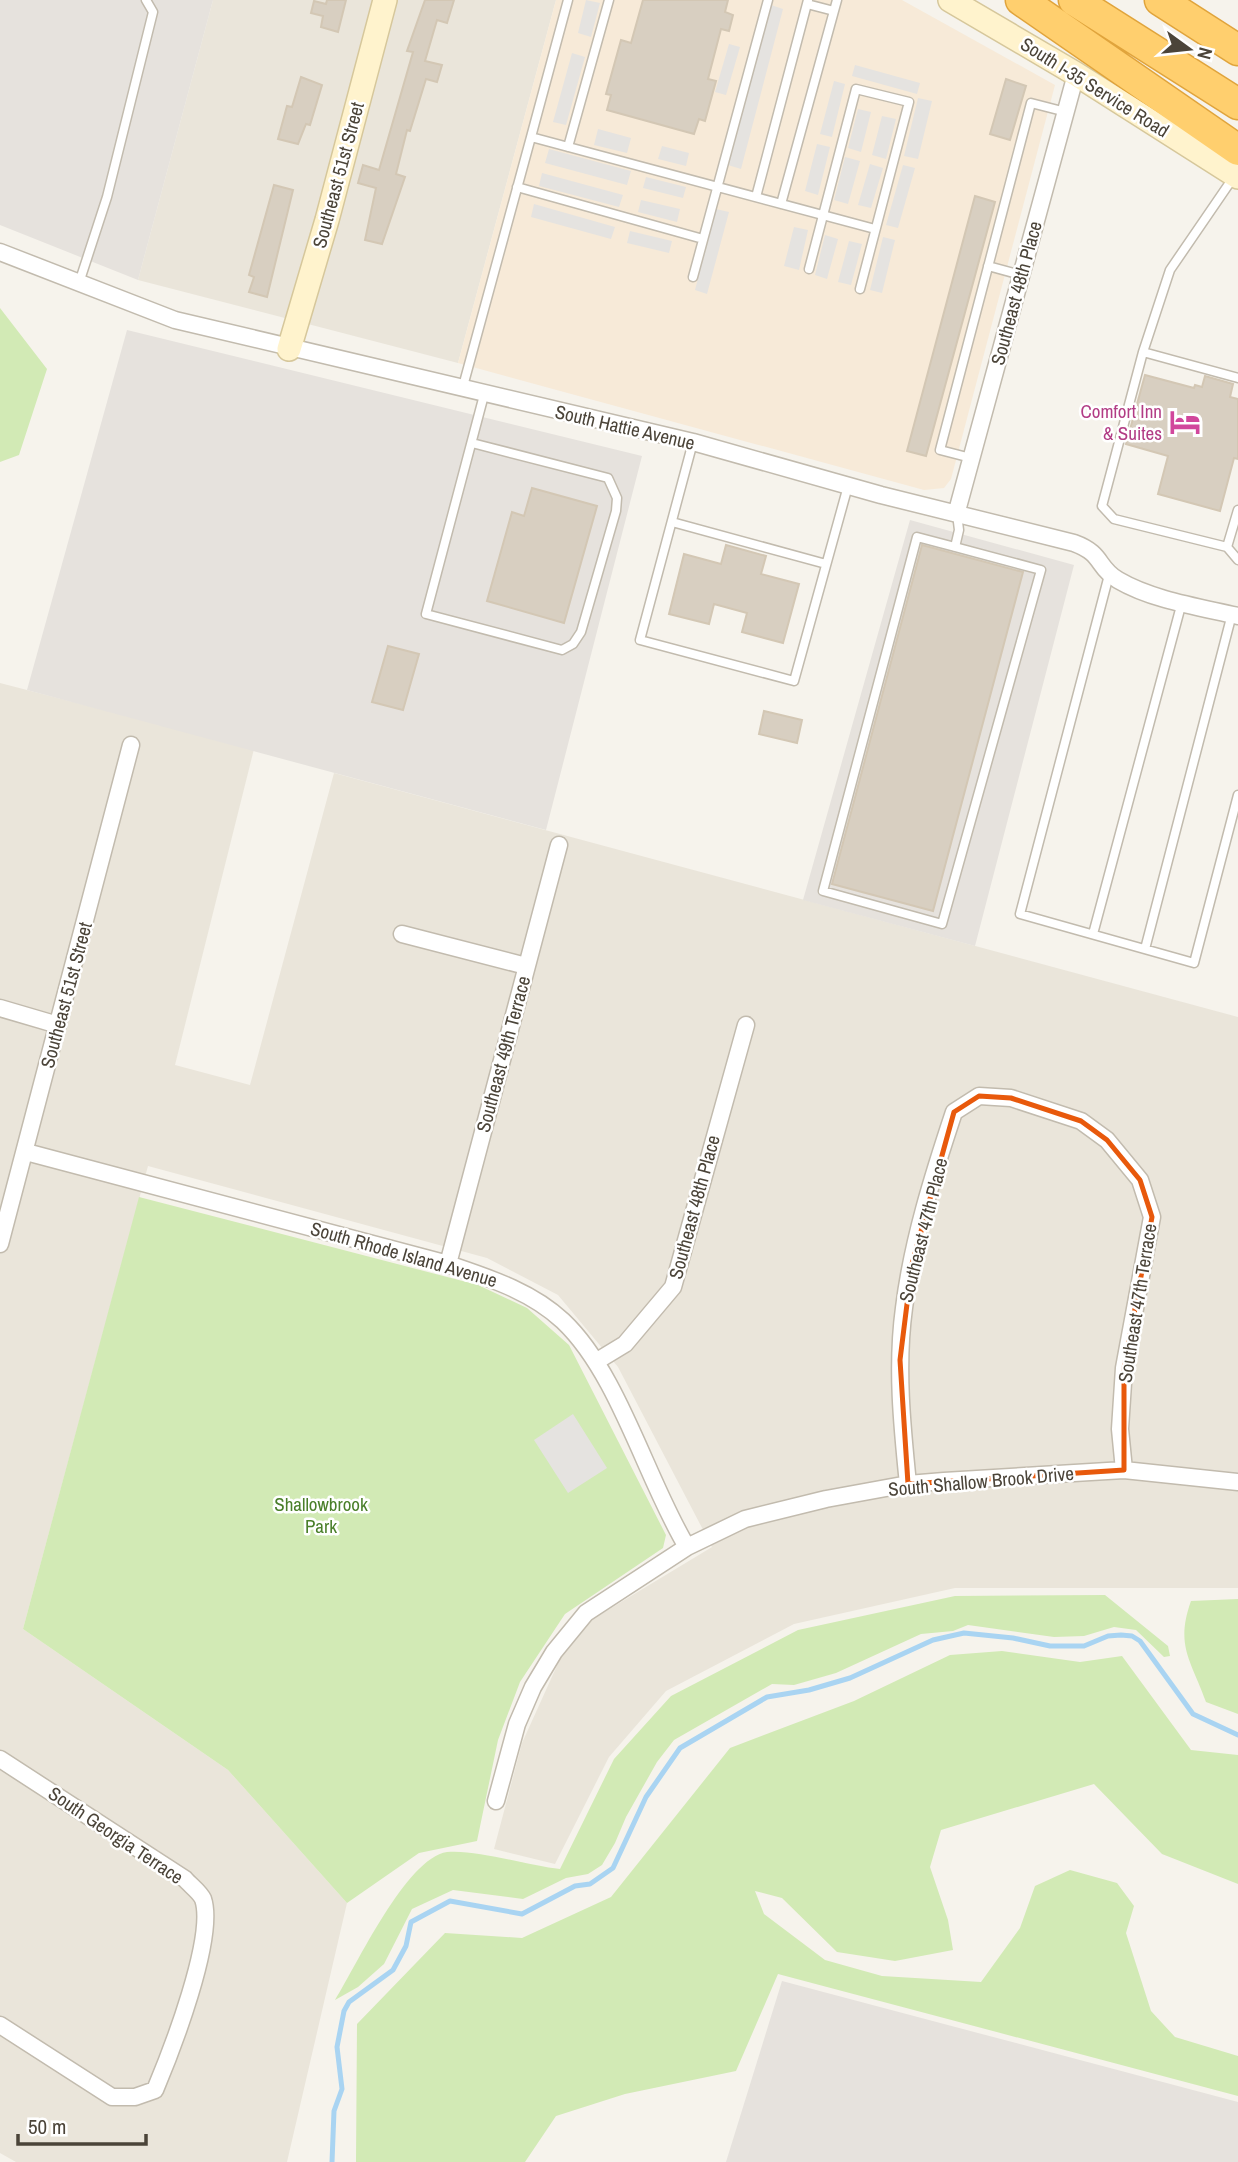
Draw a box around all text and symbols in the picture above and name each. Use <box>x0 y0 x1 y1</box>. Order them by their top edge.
north arrow <box>1154 14 1224 84</box>
street label: South I-35 Service Road <box>1016 31 1174 143</box>
text: N <box>1191 45 1219 62</box>
street label: Southeast 51st Street <box>306 99 370 251</box>
street label: Southeast 48th Place <box>984 218 1048 368</box>
street label: South Hattie Avenue <box>553 398 697 456</box>
place label: Comfort Inn & Suites <box>1081 398 1162 446</box>
hotel icon: Comfort Inn & Suites <box>1168 405 1202 439</box>
street label: Southeast 51st Street <box>34 919 98 1071</box>
street label: Southeast 49th Terrace <box>470 973 536 1135</box>
street label: Southeast 48th Place <box>662 1132 726 1282</box>
street label: Southeast 47th Place <box>892 1155 954 1305</box>
street label: South Rhode Island Avenue <box>308 1215 500 1293</box>
street label: Southeast 47th Terrace <box>1112 1222 1162 1384</box>
street label: South Shallow Brook Drive <box>887 1460 1075 1502</box>
park label: Shallowbrook Park <box>274 1491 368 1539</box>
street label: South Georgia Terrace <box>44 1780 188 1890</box>
scale bar <box>18 2102 145 2146</box>
text: 50 m <box>28 2112 66 2141</box>

